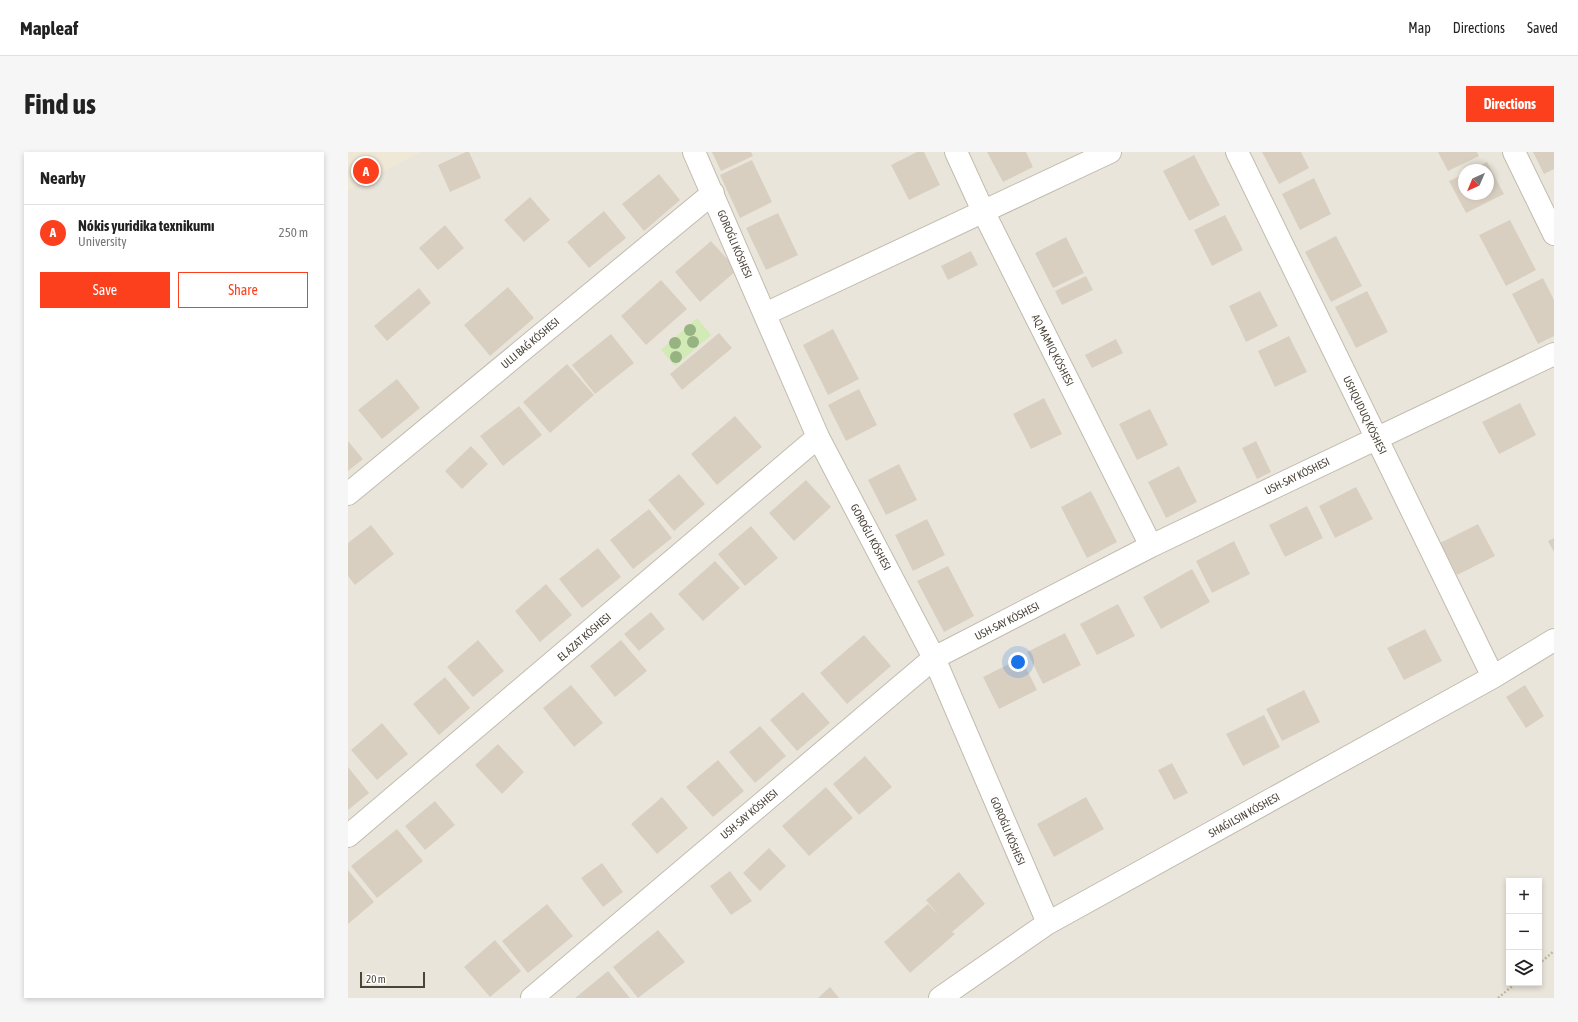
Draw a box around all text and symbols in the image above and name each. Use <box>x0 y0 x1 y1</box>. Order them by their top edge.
text: Mapleaf <box>20 17 78 39</box>
text: Map <box>1408 20 1431 36</box>
text: Directions <box>1453 20 1505 36</box>
text: Saved <box>1527 20 1558 36</box>
button: Directions <box>1466 86 1554 122</box>
text: Find us <box>24 88 96 120</box>
pin: A <box>353 156 379 186</box>
north arrow <box>1458 164 1494 200</box>
text: Nearby <box>40 168 86 188</box>
street label: GOROǴLI KÓSHESI <box>715 208 756 280</box>
text: Nókis yuridika texnikumı <box>78 217 214 234</box>
text: A <box>50 225 56 240</box>
text: 250 m <box>279 225 308 240</box>
text: University <box>78 234 127 249</box>
button: Save <box>40 272 170 308</box>
button: Share <box>178 272 308 308</box>
street label: AQ MAMIQ KÓSHESI <box>1030 312 1076 388</box>
street label: ULLI BAǴ KÓSHESI <box>498 315 561 371</box>
street label: USHQUDUQ KÓSHESI <box>1341 374 1389 456</box>
street label: USH-SAY KÓSHESI <box>1263 455 1331 497</box>
street label: GOROǴLI KÓSHESI <box>849 501 894 572</box>
street label: USH-SAY KÓSHESI <box>973 600 1041 642</box>
street label: EL AZAT KÓSHESI <box>555 611 613 663</box>
your location <box>1008 652 1028 672</box>
street label: USH-SAY KÓSHESI <box>718 787 780 841</box>
street label: SHAǴILSIN KÓSHESI <box>1206 790 1282 839</box>
street label: GOROǴLI KÓSHESI <box>988 795 1029 867</box>
map controls <box>1506 878 1542 986</box>
button: + <box>1506 878 1542 914</box>
button: − <box>1506 914 1542 950</box>
button: layers <box>1506 950 1542 986</box>
scale bar <box>360 970 425 989</box>
text: 20 m <box>366 973 386 985</box>

